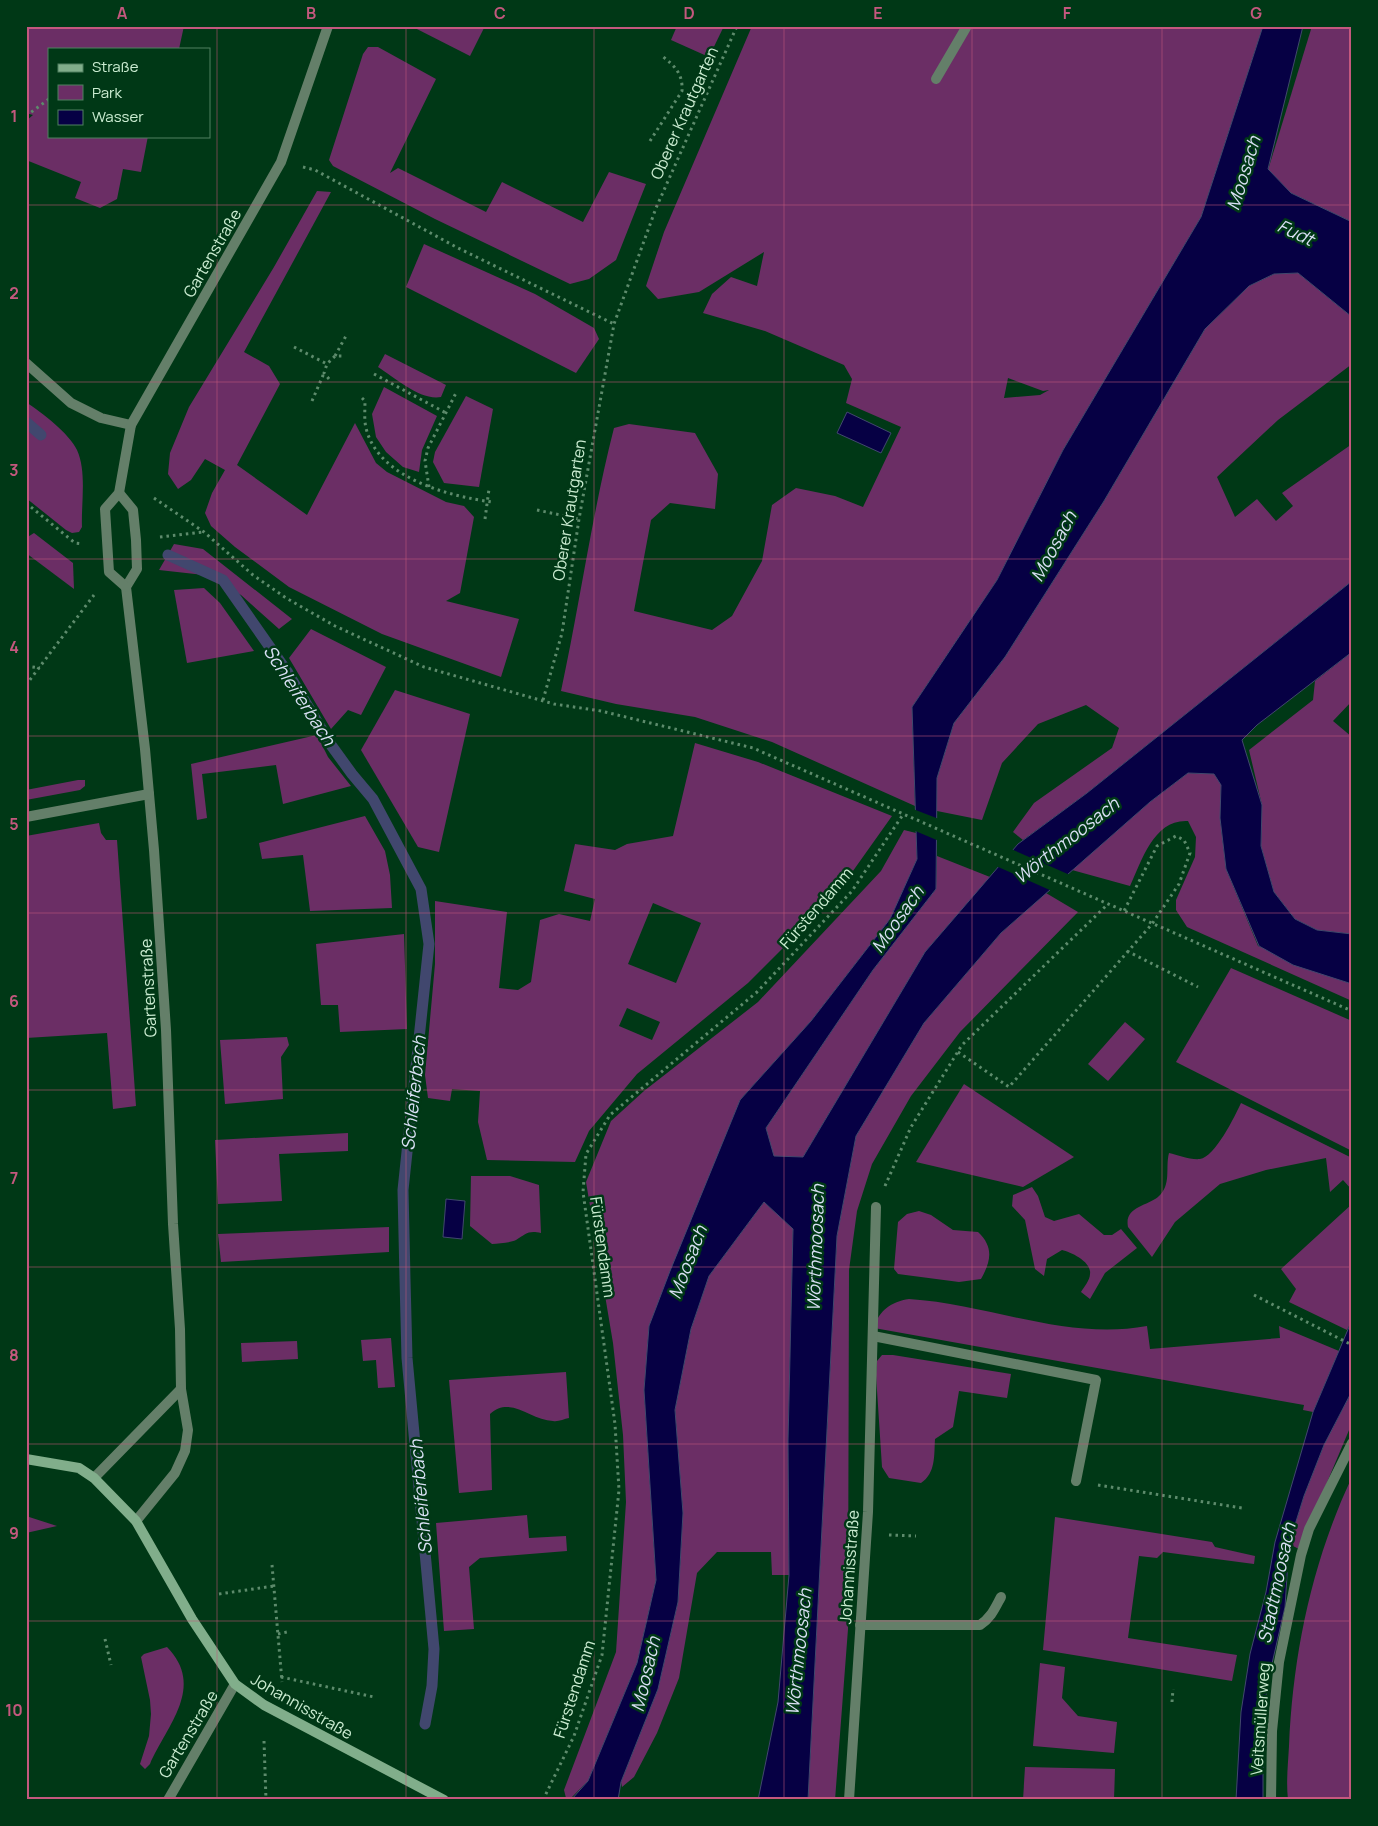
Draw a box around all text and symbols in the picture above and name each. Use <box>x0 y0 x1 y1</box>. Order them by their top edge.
text: A <box>117 2 128 24</box>
text: B <box>306 2 316 24</box>
text: C <box>494 2 506 24</box>
text: D <box>683 2 695 24</box>
text: E <box>873 2 883 24</box>
text: F <box>1063 2 1072 24</box>
text: G <box>1250 2 1262 24</box>
street label: Oberer Krautgarten <box>645 43 723 183</box>
legend <box>48 48 210 138</box>
text: Straße <box>92 56 139 77</box>
text: Park <box>92 82 122 103</box>
text: 1 <box>10 105 18 127</box>
text: Wasser <box>92 106 144 127</box>
water label: Moosach <box>1220 132 1266 213</box>
street label: Gartenstraße <box>178 205 246 301</box>
water label: Fudt <box>1274 213 1320 252</box>
text: 2 <box>9 282 19 304</box>
street label: Oberer Krautgarten <box>547 438 591 582</box>
text: 3 <box>9 459 19 481</box>
water label: Moosach <box>1024 505 1082 585</box>
text: 4 <box>9 636 19 658</box>
water label: Schleiferbach <box>259 640 342 751</box>
water label: Wörthmoosach <box>1008 791 1125 889</box>
text: 5 <box>9 813 19 835</box>
street label: Fürstendamm <box>774 862 858 954</box>
water label: Moosach <box>865 880 929 957</box>
street label: Gartenstraße <box>134 938 162 1038</box>
text: 6 <box>9 990 19 1012</box>
water label: Schleiferbach <box>395 1033 431 1151</box>
text: 7 <box>10 1167 18 1189</box>
water label: Wörthmoosach <box>801 1183 829 1312</box>
street label: Fürstendamm <box>585 1195 621 1299</box>
water label: Moosach <box>662 1221 712 1302</box>
text: 8 <box>9 1344 19 1366</box>
water label: Schleiferbach <box>403 1437 437 1555</box>
street label: Johannisstraße <box>834 1509 864 1625</box>
water label: Stadtmoosach <box>1252 1519 1301 1646</box>
text: 9 <box>9 1522 19 1544</box>
water label: Wörthmoosach <box>779 1586 817 1717</box>
water label: Moosach <box>625 1633 666 1714</box>
street label: Fürstendamm <box>548 1637 600 1741</box>
street label: Veitsmüllerweg <box>1245 1662 1275 1776</box>
street label: Johannisstraße <box>247 1668 357 1744</box>
street label: Gartenstraße <box>153 1686 223 1782</box>
text: 10 <box>5 1699 23 1721</box>

